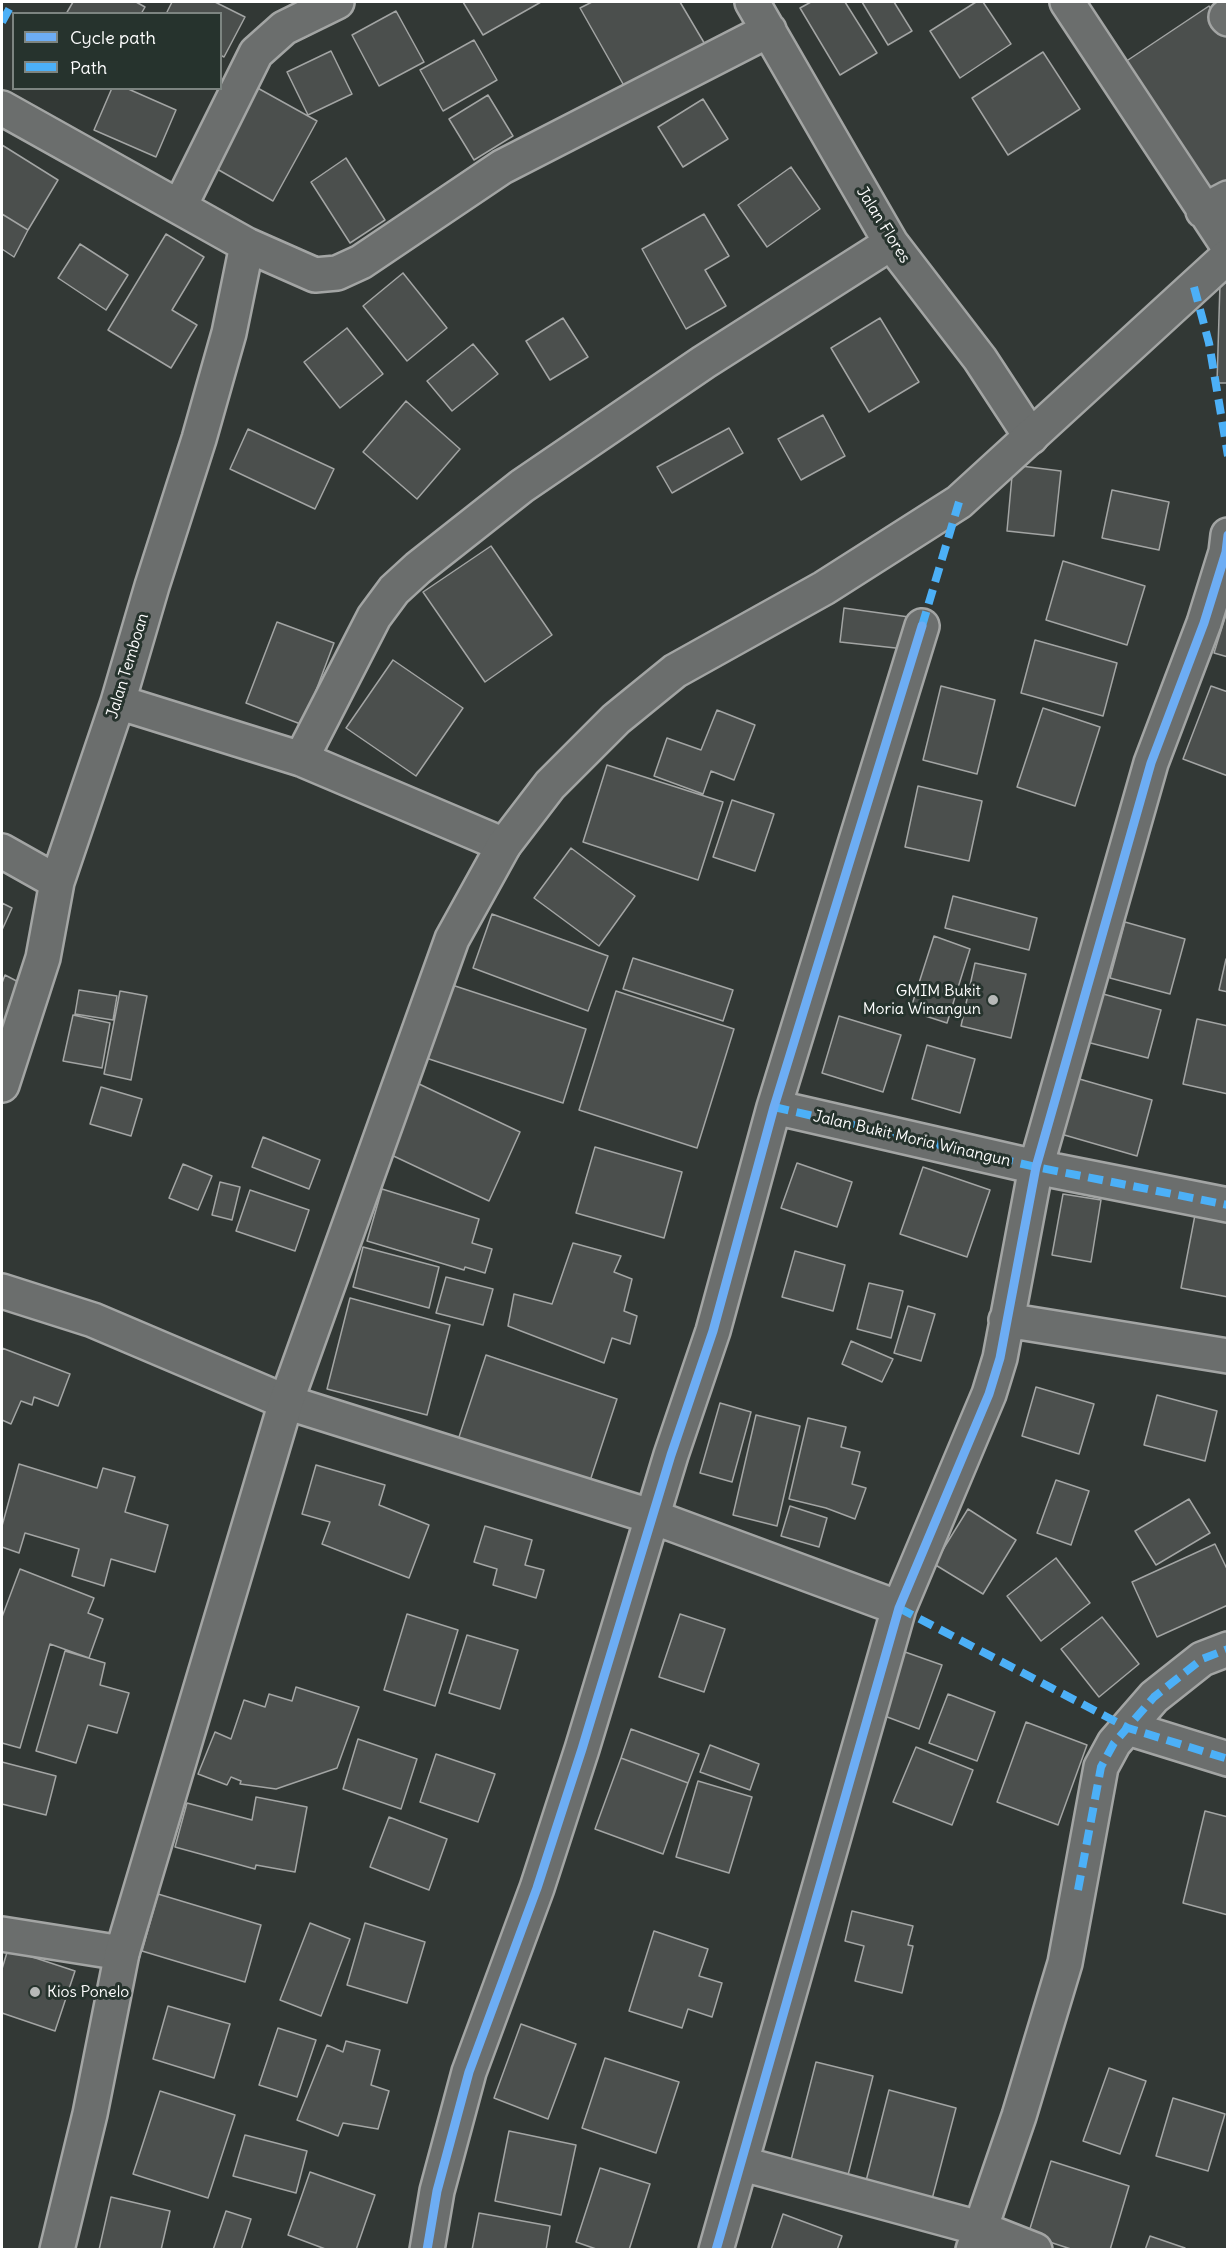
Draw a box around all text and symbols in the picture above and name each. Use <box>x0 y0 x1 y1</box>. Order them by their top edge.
legend <box>12 12 222 90</box>
text: Cycle path <box>70 26 156 49</box>
text: Path <box>70 56 107 79</box>
street label: Jalan Flores <box>852 183 914 267</box>
street label: Jalan Temboan <box>103 611 153 721</box>
place label: GMIM Bukit Moria Winangun <box>863 981 981 1019</box>
marker: GMIM Bukit Moria Winangun <box>986 993 1000 1007</box>
street label: Jalan Bukit Moria Winangun <box>811 1107 1013 1171</box>
place label: Kios Ponelo <box>47 1982 129 2002</box>
marker: Kios Ponelo <box>28 1985 42 1999</box>

